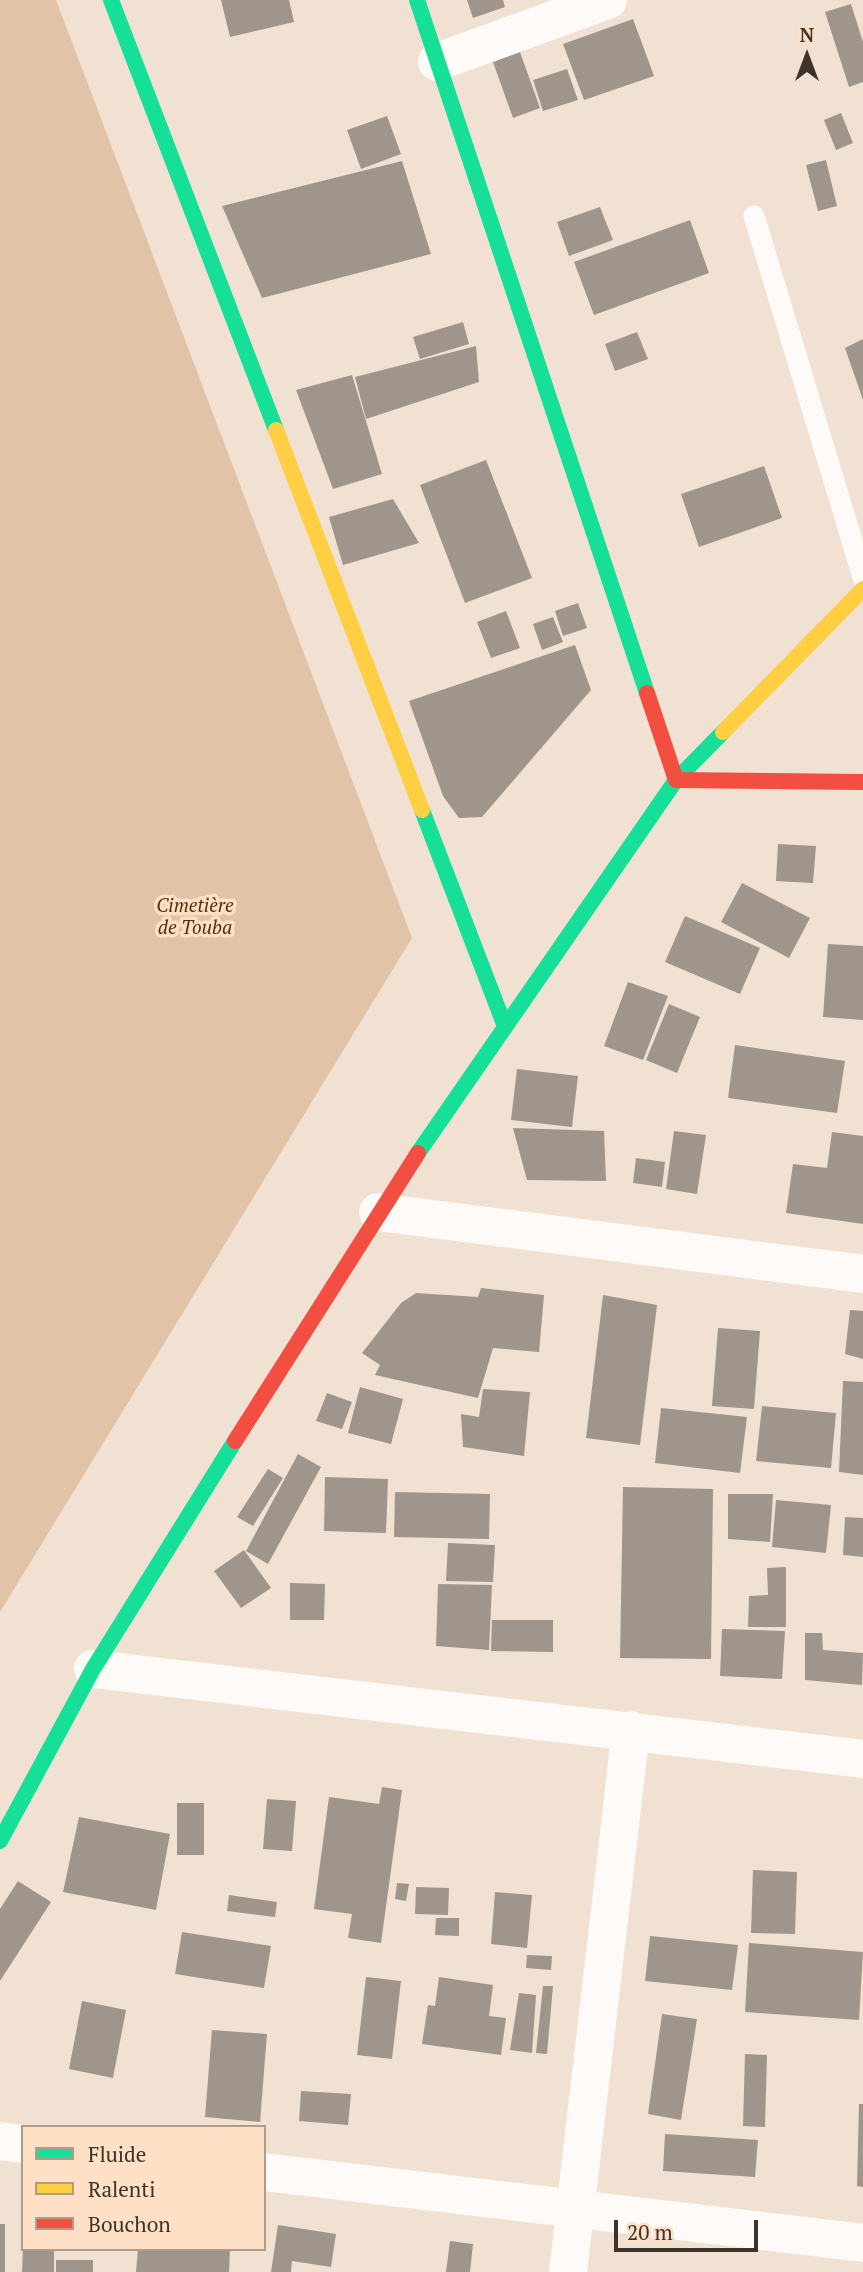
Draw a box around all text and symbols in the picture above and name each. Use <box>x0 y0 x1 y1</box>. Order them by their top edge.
north arrow <box>772 21 842 91</box>
text: N <box>800 22 814 47</box>
park label: Cimetière de Touba <box>156 896 234 940</box>
legend <box>21 2125 266 2251</box>
text: Fluide <box>88 2140 146 2168</box>
text: Ralenti <box>88 2175 155 2203</box>
scale bar <box>618 2206 762 2250</box>
text: Bouchon <box>88 2210 171 2238</box>
text: 20 m <box>627 2218 673 2246</box>

